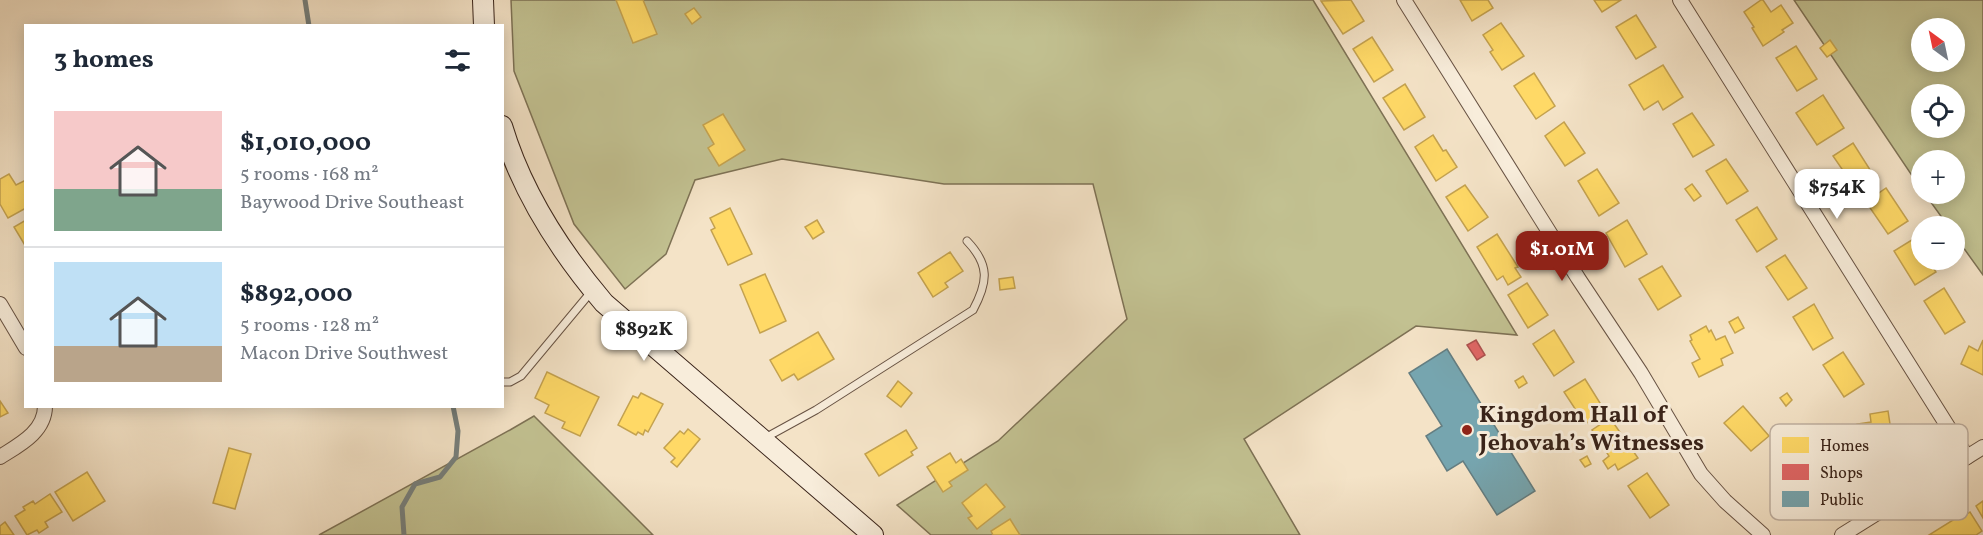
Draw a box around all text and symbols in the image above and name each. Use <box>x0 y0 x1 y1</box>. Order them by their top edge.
north arrow <box>1911 18 1965 72</box>
map controls <box>1911 18 1965 270</box>
text: 3 homes <box>54 42 154 78</box>
icon: filters <box>441 44 474 77</box>
button: locate <box>1911 84 1965 138</box>
text: $1,010,000 <box>240 125 371 161</box>
icon: home <box>102 135 174 207</box>
button: + <box>1911 150 1965 204</box>
text: 5 rooms · 168 m² <box>240 161 379 189</box>
pin: $754K <box>1795 169 1879 220</box>
text: $754K <box>1809 174 1865 202</box>
text: Baywood Drive Southeast <box>240 189 464 217</box>
button: − <box>1911 216 1965 270</box>
pin: $1.01M <box>1513 231 1611 282</box>
text: $1.01M <box>1530 236 1594 264</box>
text: $892,000 <box>240 276 353 312</box>
icon: home <box>102 286 174 358</box>
pin: $892K <box>602 311 686 362</box>
text: 5 rooms · 128 m² <box>240 312 379 340</box>
text: $892K <box>615 316 673 344</box>
text: Macon Drive Southwest <box>240 340 448 368</box>
place label: Kingdom Hall of Jehovah’s Witnesses <box>1478 399 1704 461</box>
marker: Kingdom Hall of Jehovah’s Witnesses <box>1460 423 1474 437</box>
legend <box>1770 424 1968 520</box>
text: Homes <box>1820 436 1869 458</box>
text: Shops <box>1820 463 1863 485</box>
text: Public <box>1820 490 1864 512</box>

